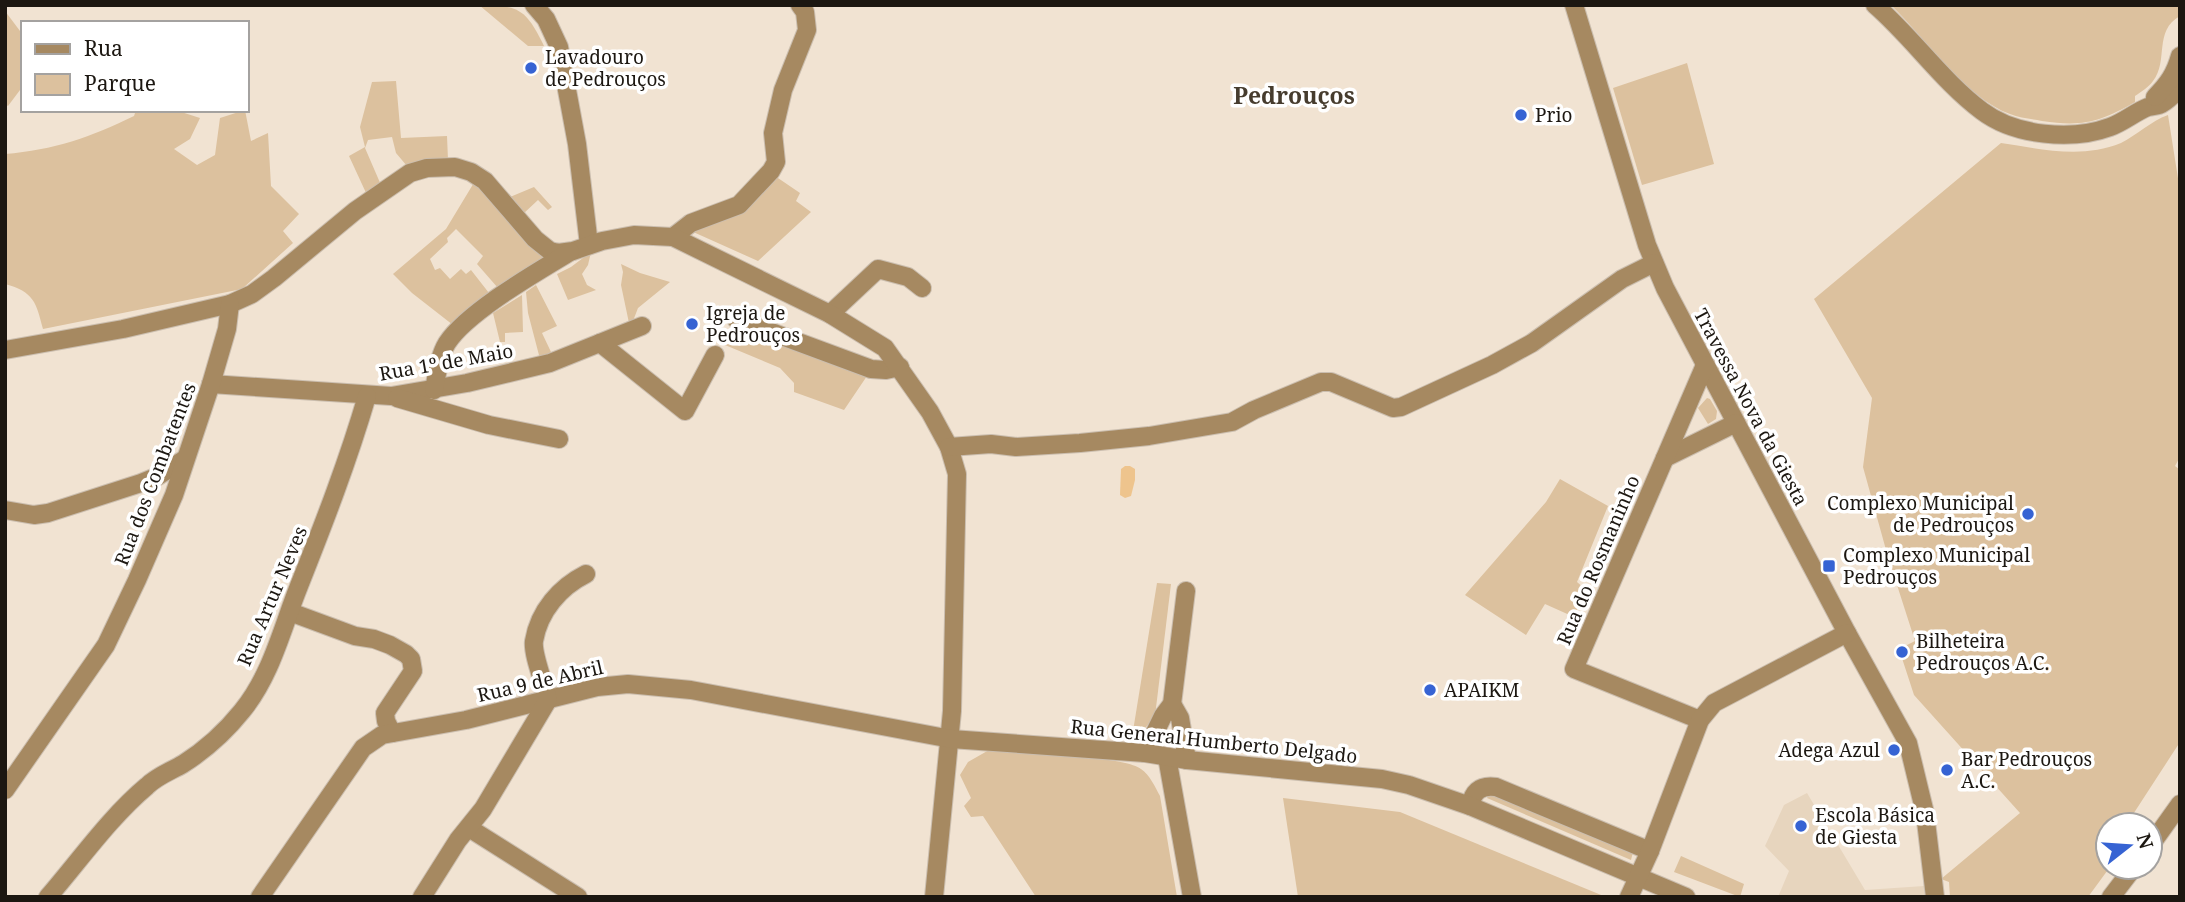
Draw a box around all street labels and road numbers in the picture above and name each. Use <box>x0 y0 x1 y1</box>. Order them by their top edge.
street label: Travessa Nova da Giesta <box>1688 304 1814 510</box>
street label: Rua 1º de Maio <box>377 337 515 387</box>
street label: Rua dos Combatentes <box>108 379 202 569</box>
street label: Rua do Rosmaninho <box>1550 471 1646 649</box>
street label: Rua Artur Neves <box>231 522 313 670</box>
street label: Rua 9 de Abril <box>474 654 606 708</box>
street label: Rua General Humberto Delgado <box>1069 713 1359 769</box>

